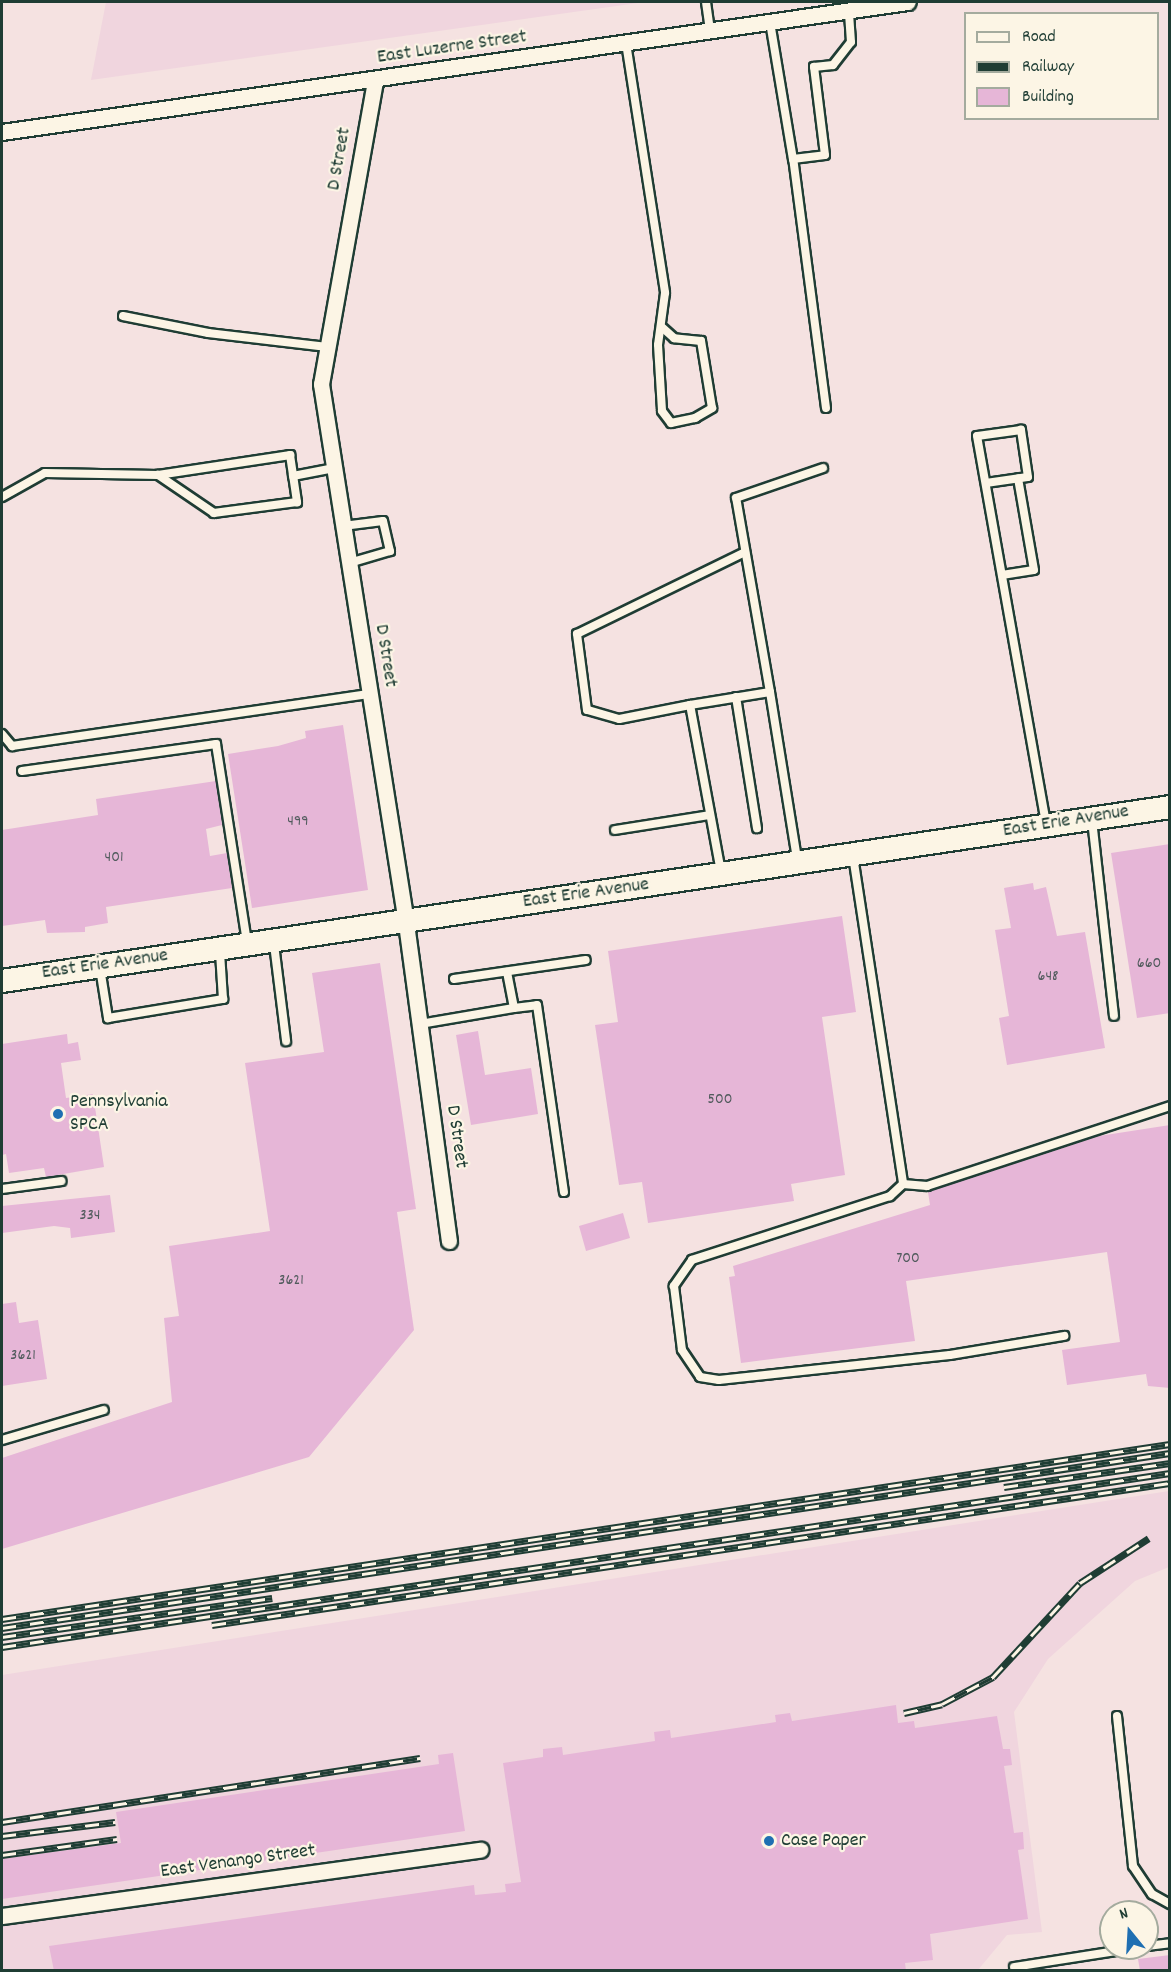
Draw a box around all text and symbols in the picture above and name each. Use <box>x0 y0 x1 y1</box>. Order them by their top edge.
legend <box>964 12 1159 120</box>
text: Road <box>1022 25 1056 50</box>
street label: East Luzerne Street <box>376 26 528 70</box>
text: Railway <box>1022 55 1074 80</box>
text: Building <box>1022 85 1074 110</box>
street label: D Street <box>323 126 357 192</box>
street label: D Street <box>368 623 402 689</box>
street label: East Erie Avenue <box>1001 800 1131 844</box>
house number: 499 <box>287 812 309 832</box>
house number: 401 <box>105 848 123 868</box>
street label: East Erie Avenue <box>521 873 651 915</box>
street label: East Erie Avenue <box>40 944 170 986</box>
house number: 660 <box>1137 954 1161 974</box>
house number: 648 <box>1038 967 1058 987</box>
place label: Pennsylvania SPCA <box>70 1090 168 1137</box>
house number: 500 <box>708 1090 732 1110</box>
street label: D Street <box>440 1104 472 1170</box>
marker: Pennsylvania SPCA <box>51 1107 65 1121</box>
house number: 334 <box>80 1206 100 1226</box>
house number: 700 <box>896 1249 920 1269</box>
house number: 3621 <box>278 1271 304 1291</box>
house number: 3621 <box>10 1346 36 1366</box>
place label: Case Paper <box>781 1829 866 1853</box>
marker: Case Paper <box>762 1834 776 1848</box>
street label: East Venango Street <box>159 1839 317 1885</box>
north arrow <box>1099 1900 1159 1960</box>
text: N <box>1117 1902 1131 1926</box>

